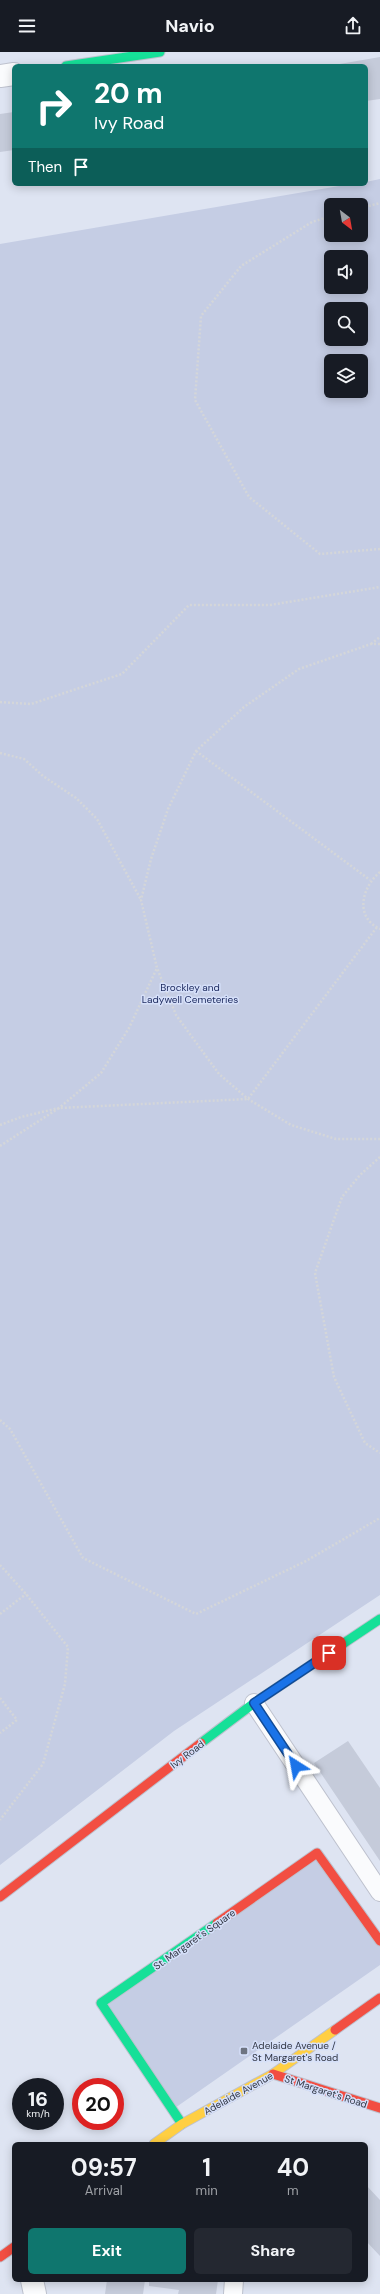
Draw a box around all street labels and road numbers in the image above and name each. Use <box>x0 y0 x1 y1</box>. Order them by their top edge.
street label: Ivy Road <box>168 1737 207 1771</box>
street label: St. Margaret's Square <box>151 1906 238 1973</box>
street label: Adelaide Avenue <box>201 2069 275 2118</box>
street label: St Margaret's Road <box>283 2072 369 2111</box>

